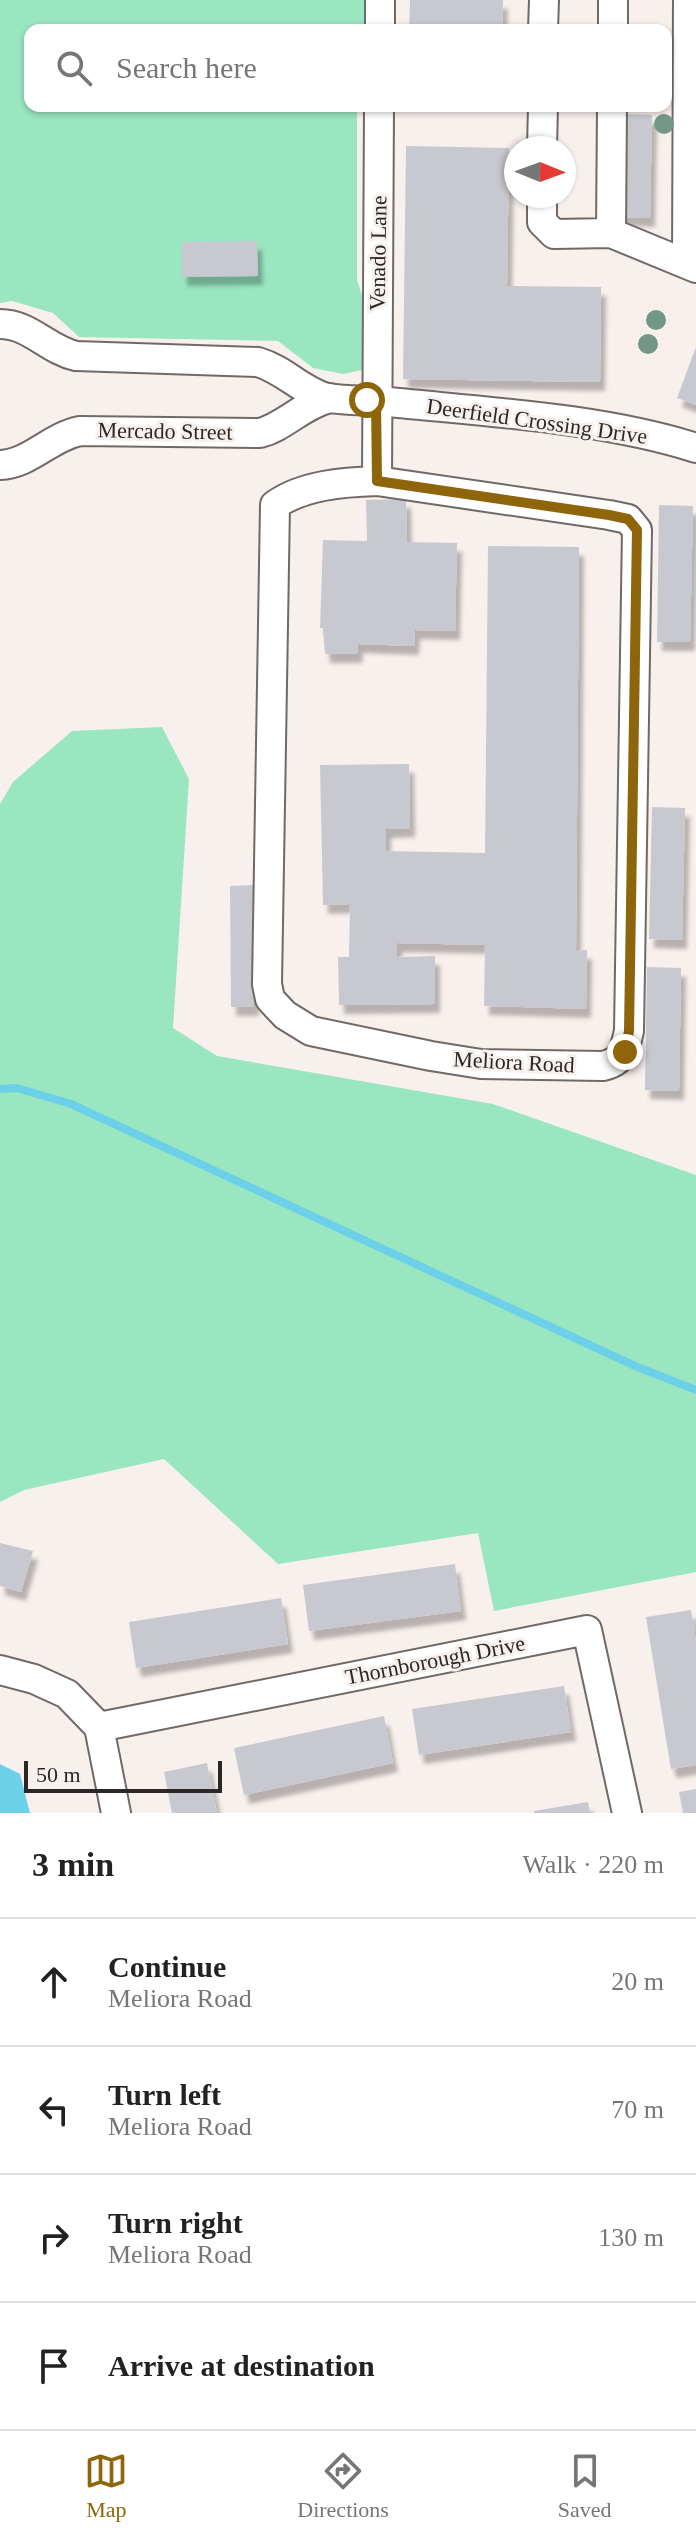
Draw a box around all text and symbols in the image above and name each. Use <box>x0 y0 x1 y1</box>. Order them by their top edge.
search box <box>24 24 672 112</box>
icon: search <box>52 46 96 90</box>
text: Search here <box>116 51 257 84</box>
north arrow <box>504 136 576 208</box>
street label: Venado Lane <box>364 195 392 311</box>
route start <box>349 382 385 418</box>
street label: Deerfield Crossing Drive <box>425 393 649 449</box>
street label: Mercado Street <box>97 417 233 445</box>
route end <box>607 1034 643 1070</box>
street label: Meliora Road <box>453 1046 575 1078</box>
street label: Thornborough Drive <box>343 1630 527 1690</box>
scale bar <box>24 1757 222 1793</box>
text: 50 m <box>36 1762 81 1787</box>
text: 3 min <box>32 1846 114 1883</box>
text: Walk · 220 m <box>522 1850 664 1879</box>
text: Continue <box>108 1950 226 1983</box>
icon: ahead <box>32 1960 76 2004</box>
text: 20 m <box>611 1967 664 1996</box>
text: Meliora Road <box>108 1984 252 2013</box>
text: Turn left <box>108 2078 221 2111</box>
icon: left <box>32 2088 76 2132</box>
text: 70 m <box>611 2095 664 2124</box>
text: Meliora Road <box>108 2112 252 2141</box>
text: Turn right <box>108 2206 243 2239</box>
icon: right <box>32 2216 76 2260</box>
text: 130 m <box>598 2223 664 2252</box>
text: Meliora Road <box>108 2240 252 2269</box>
icon: arrive <box>32 2344 76 2388</box>
text: Arrive at destination <box>108 2349 375 2382</box>
tab: Map <box>84 2449 128 2523</box>
tab: Directions <box>297 2449 389 2523</box>
tab: Saved <box>558 2449 612 2523</box>

